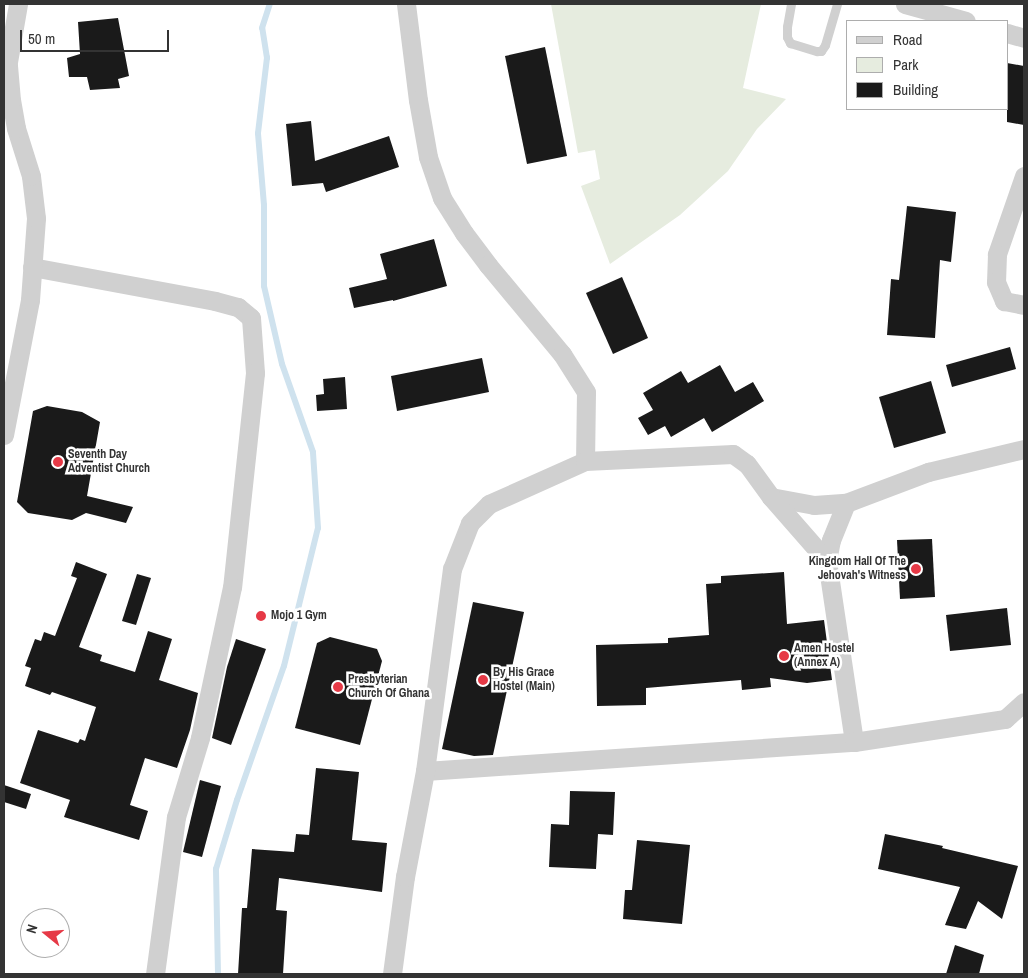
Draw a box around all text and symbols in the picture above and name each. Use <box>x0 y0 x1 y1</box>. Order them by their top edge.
scale bar <box>22 20 171 52</box>
legend <box>846 20 1008 110</box>
text: 50 m <box>28 28 55 49</box>
text: Road <box>893 29 922 50</box>
text: Park <box>893 54 918 75</box>
text: Building <box>893 79 938 100</box>
place label: Seventh Day Adventist Church <box>68 448 150 476</box>
marker: Seventh Day Adventist Church <box>52 456 64 468</box>
place label: Kingdom Hall Of The Jehovah's Witness <box>809 555 906 583</box>
marker: Kingdom Hall Of The Jehovah's Witness <box>910 563 922 575</box>
place label: Mojo 1 Gym <box>271 609 327 623</box>
marker: Mojo 1 Gym <box>255 610 267 622</box>
place label: Amen Hostel (Annex A) <box>794 642 854 670</box>
marker: Amen Hostel (Annex A) <box>778 650 790 662</box>
place label: By His Grace Hostel (Main) <box>493 666 555 694</box>
place label: Presbyterian Church Of Ghana <box>348 673 429 701</box>
marker: By His Grace Hostel (Main) <box>477 674 489 686</box>
marker: Presbyterian Church Of Ghana <box>332 681 344 693</box>
north arrow <box>20 908 70 958</box>
text: N <box>22 922 41 936</box>

